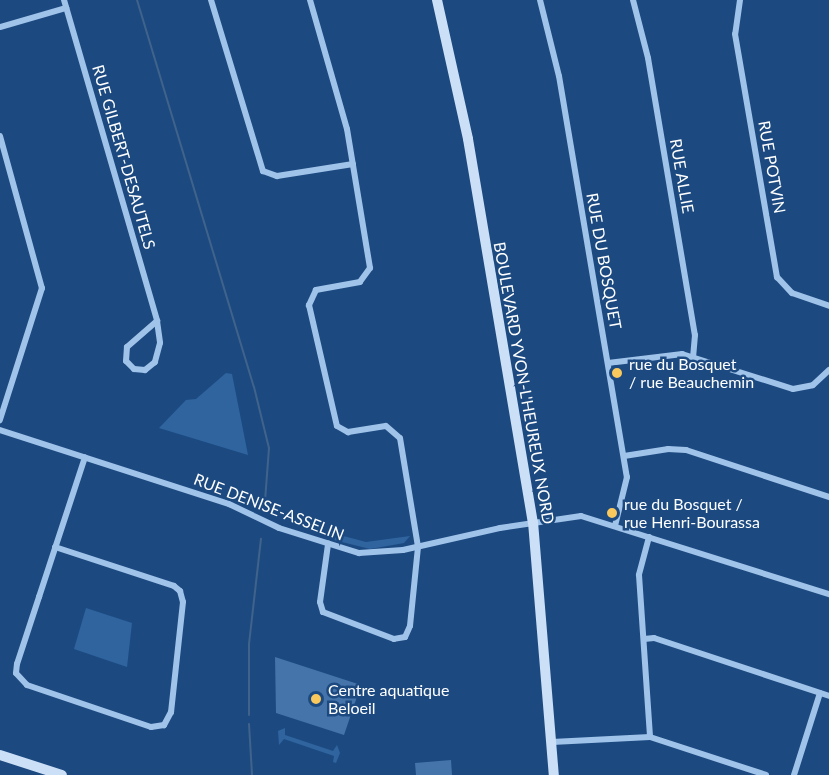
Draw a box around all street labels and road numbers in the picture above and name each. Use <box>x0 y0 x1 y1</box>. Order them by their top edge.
street label: RUE GILBERT-DESAUTELS <box>88 63 160 251</box>
street label: RUE POTVIN <box>754 119 790 215</box>
street label: RUE ALLIE <box>666 137 698 215</box>
street label: RUE DU BOSQUET <box>583 191 625 331</box>
street label: BOULEVARD YVON-L'HEUREUX NORD <box>490 240 558 526</box>
street label: RUE DENISE-ASSELIN <box>191 469 347 545</box>

